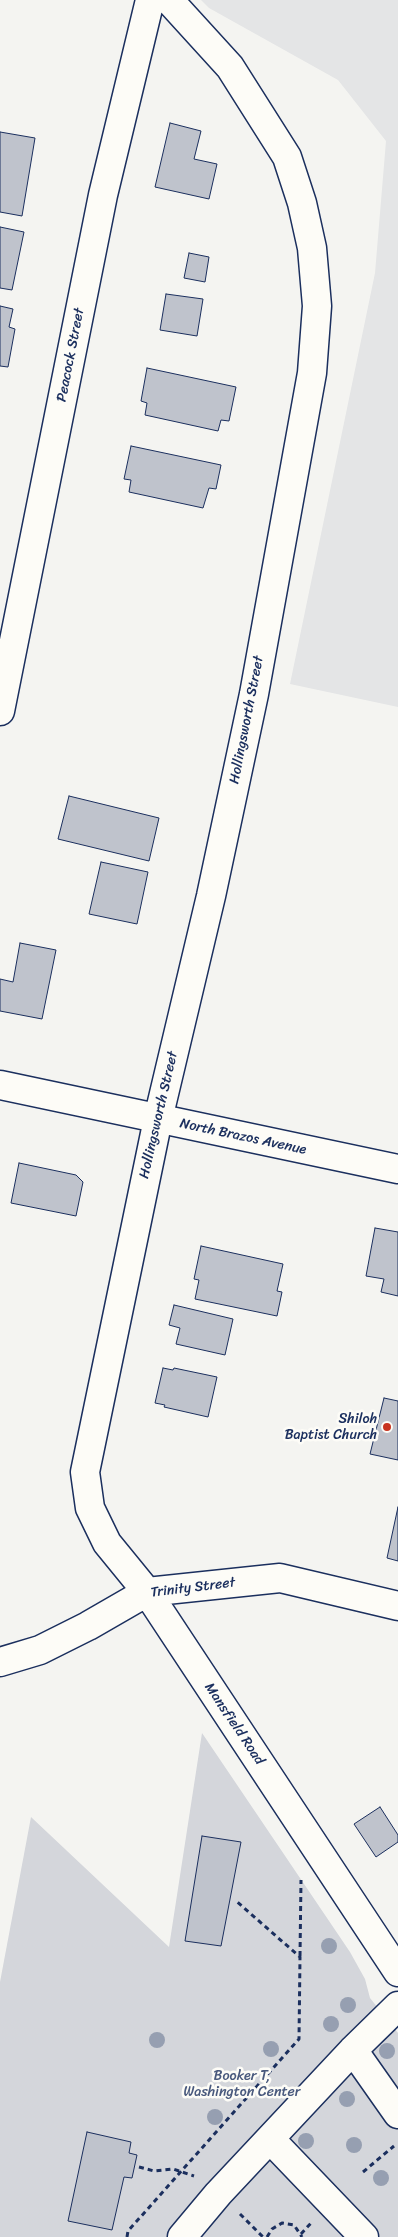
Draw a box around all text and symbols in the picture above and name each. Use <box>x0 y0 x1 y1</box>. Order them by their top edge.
street label: Peacock Street <box>54 307 88 403</box>
street label: Hollingsworth Street <box>226 655 268 785</box>
street label: Hollingsworth Street <box>136 1050 182 1180</box>
street label: North Brazos Avenue <box>178 1115 308 1159</box>
place label: Shiloh Baptist Church <box>285 1411 377 1444</box>
marker: Shiloh Baptist Church <box>381 1421 393 1433</box>
street label: Trinity Street <box>150 1574 236 1602</box>
street label: Mansfield Road <box>200 1680 268 1768</box>
park label: Booker T, Washington Center <box>184 2068 300 2100</box>

